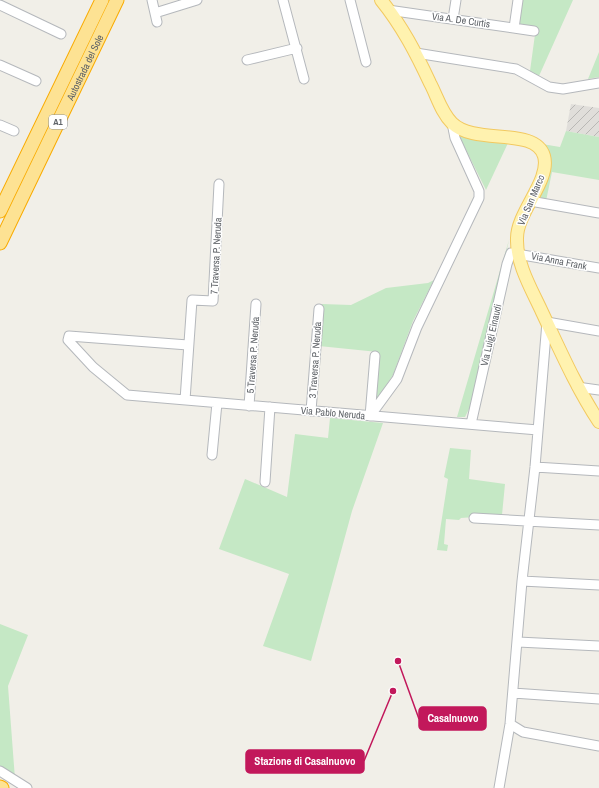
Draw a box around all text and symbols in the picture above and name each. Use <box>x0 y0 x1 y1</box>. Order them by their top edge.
street label: Via A. De Curtis <box>431 9 491 31</box>
street label: Autostrada del Sole <box>63 32 106 103</box>
road number: A1 <box>49 115 67 129</box>
street label: Via San Marco <box>514 172 548 227</box>
street label: 7 Traversa P. Neruda <box>207 217 225 295</box>
street label: Via Anna Frank <box>530 249 589 273</box>
street label: Via Luigi Einaudi <box>478 303 504 367</box>
street label: 5 Traversa P. Neruda <box>244 316 262 394</box>
street label: 3 Traversa P. Neruda <box>306 321 324 399</box>
street label: Via Pablo Neruda <box>300 404 366 422</box>
callout: Casalnuovo <box>419 707 486 730</box>
text: Casalnuovo <box>427 711 479 725</box>
callout: Stazione di Casalnuovo <box>246 750 364 773</box>
text: Stazione di Casalnuovo <box>254 754 356 768</box>

